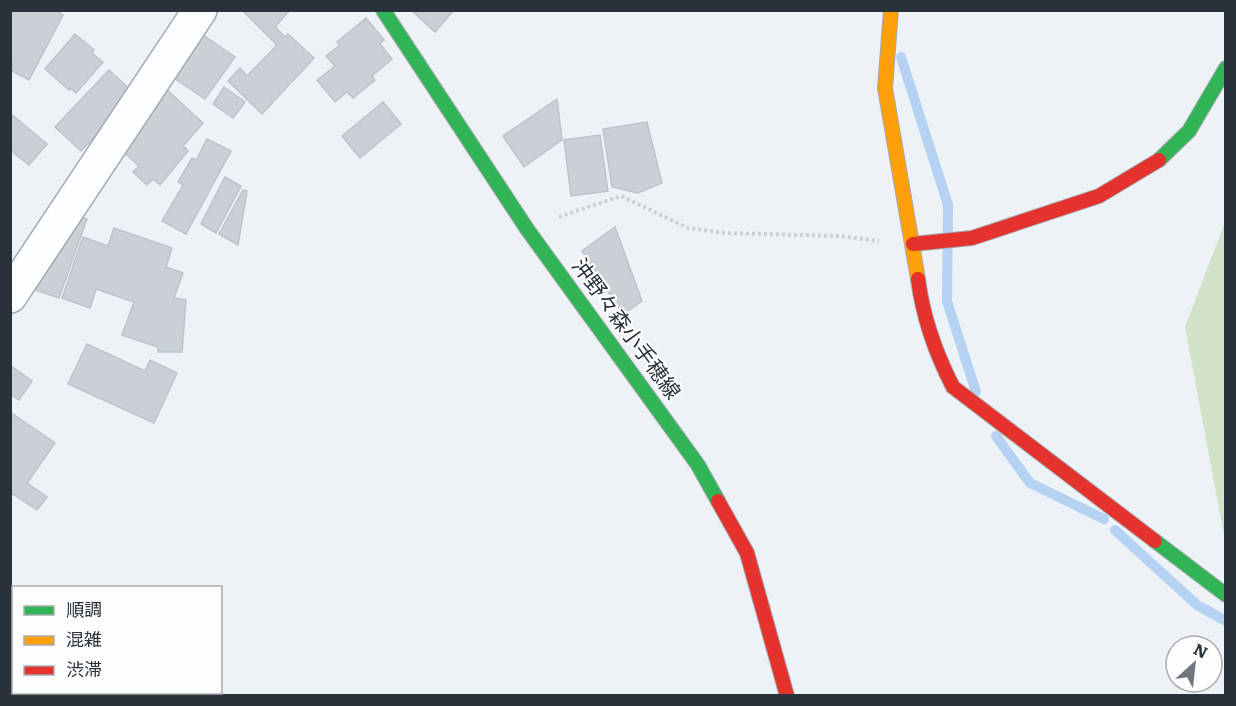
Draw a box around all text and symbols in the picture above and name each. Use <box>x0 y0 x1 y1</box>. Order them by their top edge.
street label: 沖野々森小手穂線 <box>566 250 690 405</box>
legend <box>12 586 222 694</box>
text: 順調 <box>66 595 102 622</box>
text: 混雑 <box>66 625 102 652</box>
north arrow <box>1164 634 1224 694</box>
text: N <box>1190 636 1213 663</box>
text: 渋滞 <box>66 655 102 682</box>

